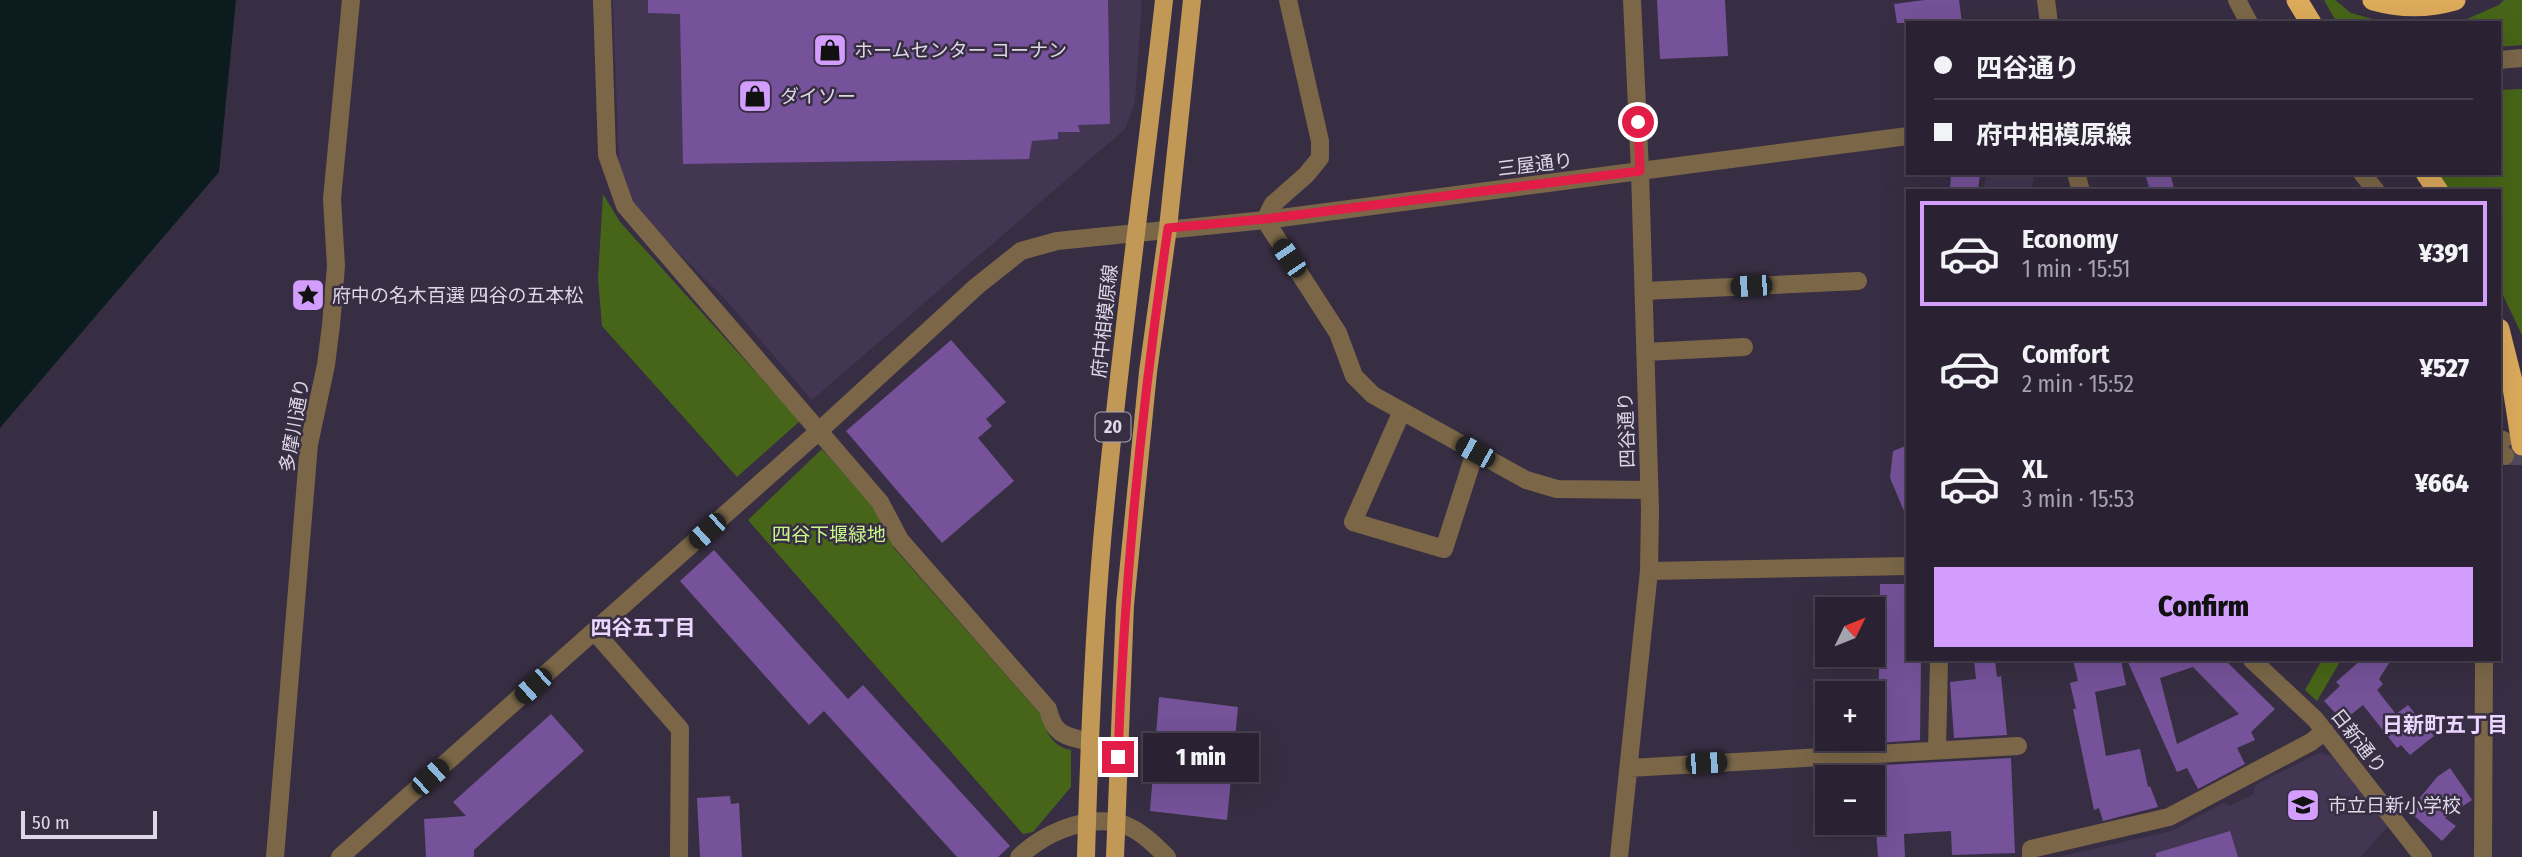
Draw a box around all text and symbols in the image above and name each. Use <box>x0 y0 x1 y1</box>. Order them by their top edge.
shop icon: ホームセンター コーナン <box>811 31 849 69</box>
place label: ホームセンター コーナン <box>854 39 1067 62</box>
text: 四谷通り <box>1976 53 2080 84</box>
shop icon: ダイソー <box>736 77 774 115</box>
place label: ダイソー <box>780 85 856 108</box>
route start <box>1622 106 1654 138</box>
text: 府中相模原線 <box>1976 120 2132 151</box>
street label: 三屋通り <box>1496 148 1574 181</box>
icon: car <box>1938 222 2001 285</box>
text: Economy <box>2022 224 2118 255</box>
car <box>1269 235 1310 281</box>
text: ¥391 <box>2419 238 2469 269</box>
text: 1 min · 15:51 <box>2022 255 2131 283</box>
street label: 府中相模原線 <box>1087 263 1122 379</box>
car <box>1730 274 1773 298</box>
place icon: 府中の名木百選 四谷の五本松 <box>289 276 327 314</box>
place label: 府中の名木百選 四谷の五本松 <box>332 284 583 307</box>
icon: car <box>1938 337 2001 400</box>
text: Comfort <box>2022 339 2110 370</box>
text: ¥527 <box>2419 353 2469 384</box>
text: 2 min · 15:52 <box>2022 370 2134 398</box>
street label: 多摩川通り <box>275 376 314 474</box>
street label: 四谷通り <box>1614 392 1639 468</box>
road number: 20 <box>1096 412 1130 442</box>
car <box>1452 433 1499 471</box>
icon: car <box>1938 452 2001 515</box>
text: XL <box>2022 454 2048 485</box>
text: ¥664 <box>2415 468 2469 499</box>
text: 3 min · 15:53 <box>2022 485 2134 513</box>
car <box>685 509 730 553</box>
park label: 四谷下堰緑地 <box>772 523 886 546</box>
button: Confirm <box>1934 567 2473 647</box>
north arrow <box>1815 597 1885 667</box>
map controls <box>1815 597 1885 835</box>
district label: 四谷五丁目 <box>591 615 696 641</box>
car <box>511 664 556 708</box>
button: + <box>1815 681 1885 751</box>
street label: 日新通り <box>2326 704 2391 778</box>
district label: 日新町五丁目 <box>2382 712 2508 738</box>
callout: 1 min <box>1142 732 1258 782</box>
route end <box>1102 741 1134 773</box>
text: 1 min <box>1176 743 1226 771</box>
car <box>1685 751 1728 775</box>
car <box>408 755 453 799</box>
button: − <box>1815 765 1885 835</box>
school or university icon: 市立日新小学校 <box>2284 786 2322 824</box>
place label: 市立日新小学校 <box>2328 794 2461 817</box>
scale bar <box>21 808 158 840</box>
text: 50 m <box>32 811 70 834</box>

